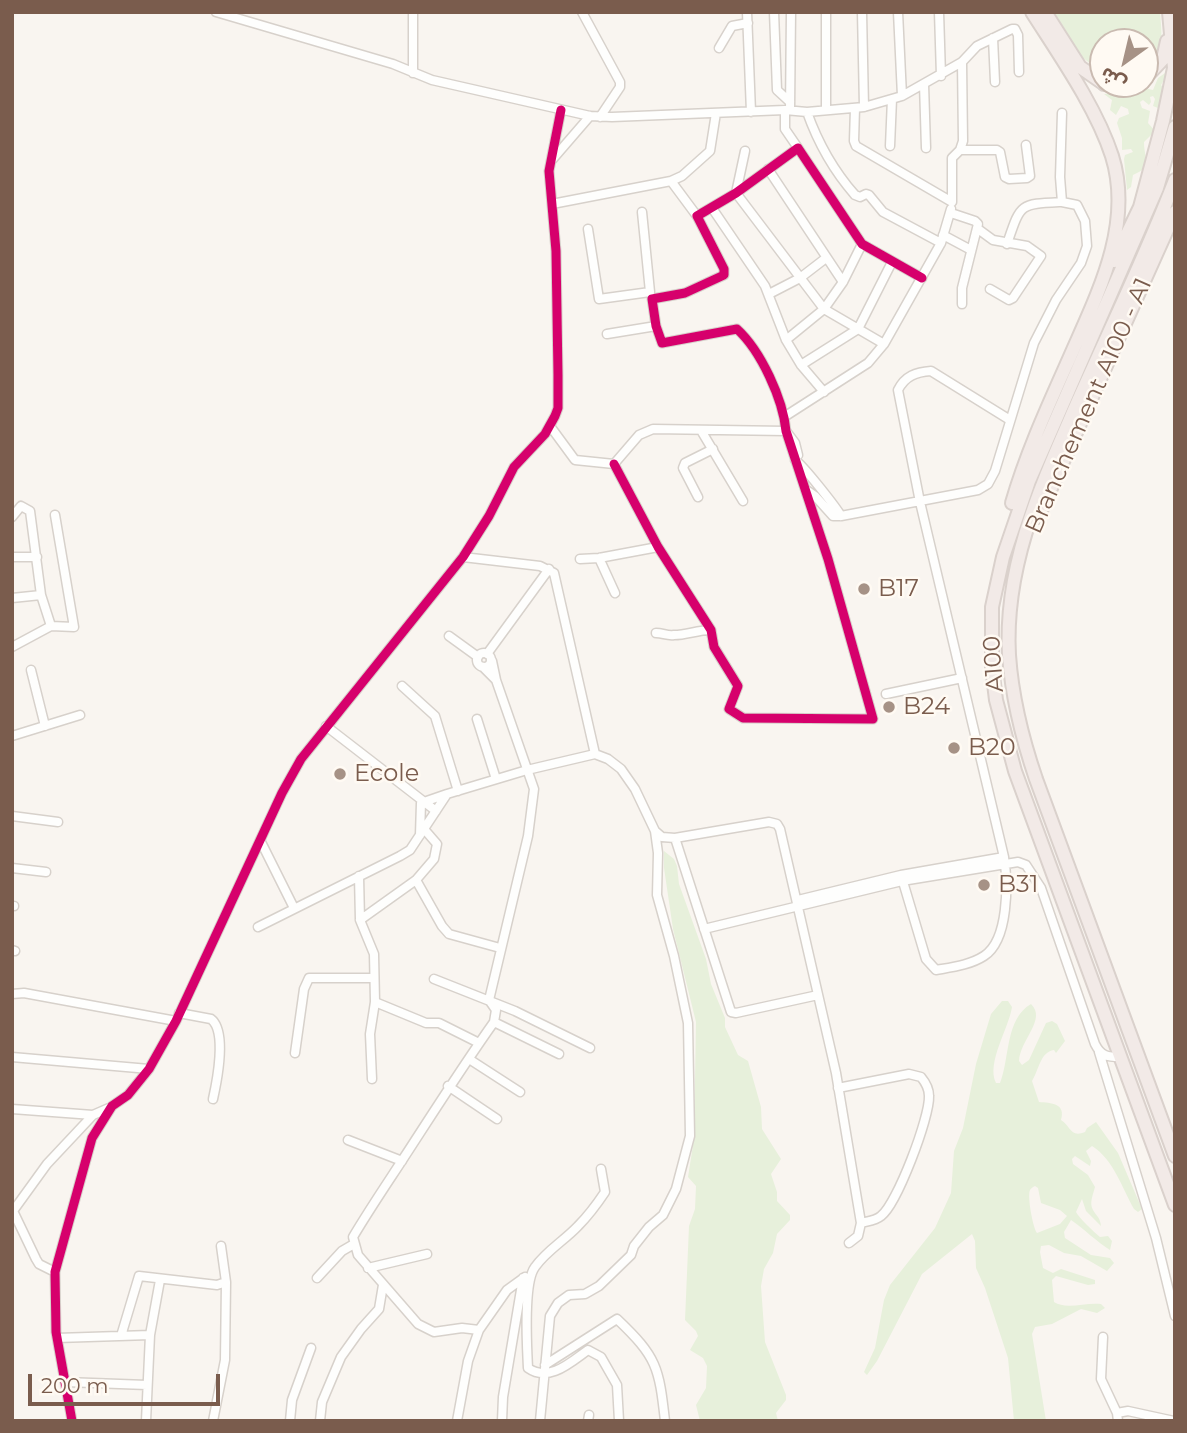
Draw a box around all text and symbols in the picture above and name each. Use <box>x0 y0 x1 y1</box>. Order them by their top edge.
north arrow <box>1089 28 1159 98</box>
text: ش <box>1096 62 1130 96</box>
street label: Branchement A100 - A1 <box>1020 274 1158 538</box>
place label: B17 <box>878 575 919 603</box>
marker: B17 <box>856 581 872 597</box>
street label: A100 <box>978 635 1010 693</box>
place label: B24 <box>903 693 950 721</box>
marker: B24 <box>881 699 897 715</box>
place label: B20 <box>968 734 1016 762</box>
marker: B20 <box>946 740 962 756</box>
place label: Ecole <box>354 760 419 788</box>
marker: Ecole <box>332 766 348 782</box>
place label: B31 <box>998 871 1038 899</box>
marker: B31 <box>976 877 992 893</box>
scale bar <box>32 1360 224 1404</box>
text: 200 m <box>41 1373 108 1398</box>

